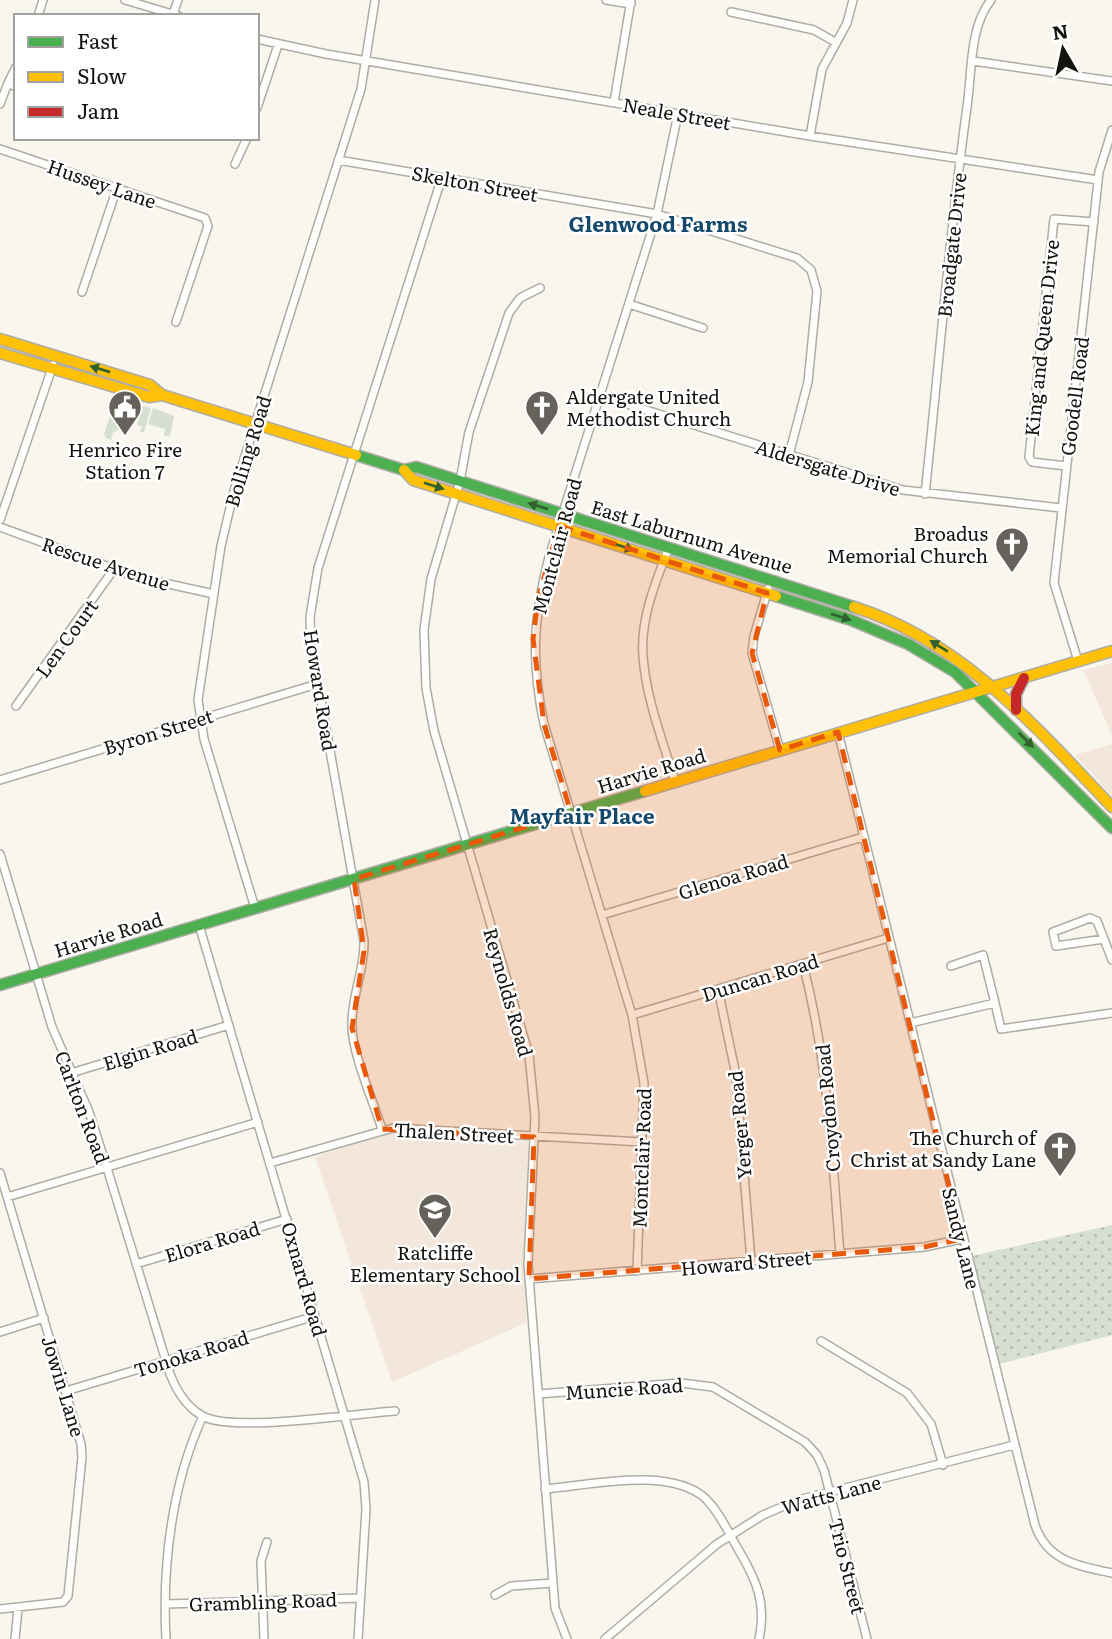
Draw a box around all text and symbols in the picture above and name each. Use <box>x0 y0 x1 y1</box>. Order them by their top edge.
legend <box>14 14 259 140</box>
north arrow <box>1028 14 1098 84</box>
text: N <box>1050 16 1070 46</box>
text: Fast <box>77 24 118 55</box>
text: Slow <box>77 59 127 90</box>
street label: Neale Street <box>621 90 734 136</box>
text: Jam <box>77 94 119 125</box>
street label: Hussey Lane <box>44 151 160 215</box>
street label: Skelton Street <box>410 158 541 208</box>
street label: Broadgate Drive <box>929 171 973 319</box>
district label: Glenwood Farms <box>569 207 747 238</box>
street label: King and Queen Drive <box>1017 238 1065 438</box>
street label: Goodell Road <box>1053 334 1095 457</box>
one-way arrow <box>89 364 110 374</box>
place label: Aldergate United Methodist Church <box>566 382 731 432</box>
public building icon: Henrico Fire Station 7 <box>106 388 144 437</box>
church icon: Aldergate United Methodist Church <box>523 388 561 437</box>
street label: Bolling Road <box>217 391 277 510</box>
street label: Aldersgate Drive <box>752 432 904 502</box>
place label: Henrico Fire Station 7 <box>68 435 182 485</box>
street label: Montclair Road <box>524 474 588 617</box>
one-way arrow <box>424 482 445 492</box>
street label: East Laburnum Avenue <box>588 492 796 580</box>
one-way arrow <box>527 501 548 511</box>
place label: Broadus Memorial Church <box>827 519 988 569</box>
church icon: Broadus Memorial Church <box>993 525 1031 574</box>
street label: Rescue Avenue <box>38 529 174 597</box>
one-way arrow <box>614 543 635 553</box>
street label: Len Court <box>28 593 104 683</box>
one-way arrow <box>831 612 852 622</box>
street label: Howard Road <box>298 627 345 753</box>
one-way arrow <box>929 639 949 652</box>
street label: Byron Street <box>100 701 217 761</box>
one-way arrow <box>1018 732 1034 748</box>
street label: Harvie Road <box>593 740 709 800</box>
district label: Mayfair Place <box>509 799 655 830</box>
street label: Glenoa Road <box>674 846 792 906</box>
street label: Harvie Road <box>50 904 166 964</box>
street label: Reynolds Road <box>477 924 541 1060</box>
street label: Duncan Road <box>698 946 822 1008</box>
street label: Elgin Road <box>99 1021 201 1077</box>
street label: Croydon Road <box>807 1042 847 1173</box>
street label: Carlton Road <box>49 1046 118 1168</box>
street label: Yerger Road <box>720 1069 758 1181</box>
street label: Montclair Road <box>625 1087 657 1229</box>
street label: Thalen Street <box>393 1115 515 1149</box>
place label: The Church of Christ at Sandy Lane <box>850 1123 1038 1173</box>
church icon: The Church of Christ at Sandy Lane <box>1041 1129 1079 1178</box>
street label: Sandy Lane <box>936 1184 988 1292</box>
school or university icon: Ratcliffe Elementary School <box>416 1191 454 1240</box>
street label: Elora Road <box>161 1213 263 1269</box>
street label: Oxnard Road <box>275 1218 335 1340</box>
place label: Ratcliffe Elementary School <box>350 1238 520 1288</box>
street label: Howard Street <box>679 1242 813 1282</box>
street label: Tonoka Road <box>130 1322 252 1384</box>
street label: Jowin Lane <box>35 1332 93 1440</box>
street label: Muncie Road <box>564 1370 684 1406</box>
street label: Watts Lane <box>778 1467 884 1521</box>
street label: Trio Street <box>823 1515 874 1617</box>
street label: Grambling Road <box>188 1584 338 1618</box>

